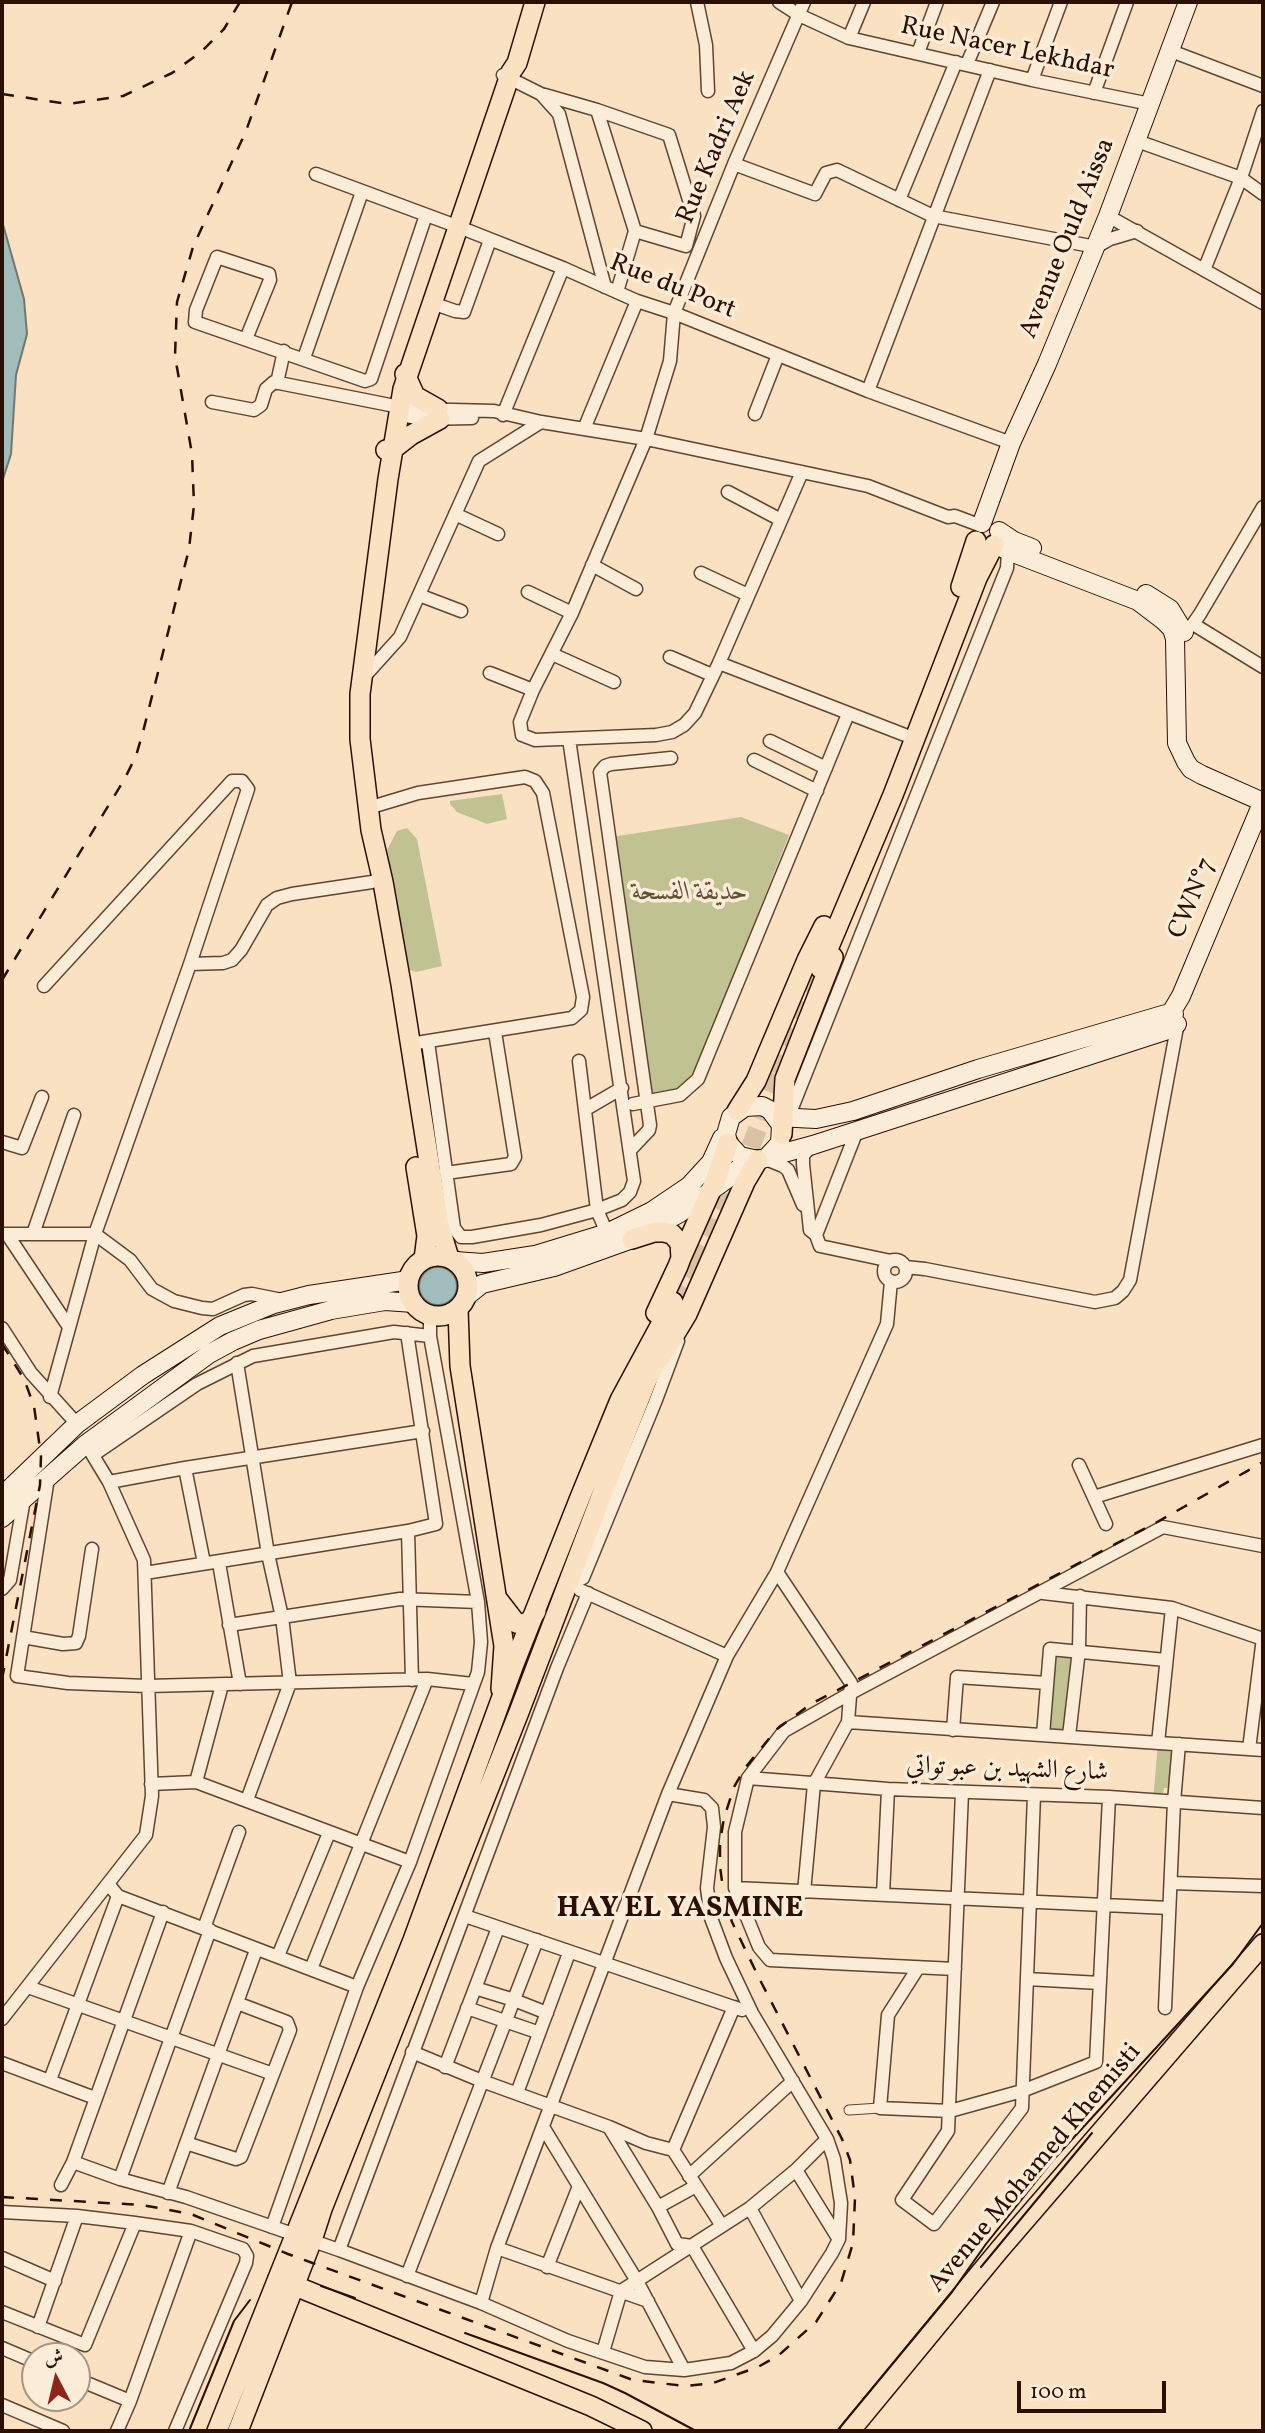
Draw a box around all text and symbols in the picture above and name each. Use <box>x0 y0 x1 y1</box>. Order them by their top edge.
street label: Rue Nacer Lekhdar <box>897 12 1117 88</box>
street label: Rue Kadri Aek <box>672 67 764 229</box>
street label: Avenue Ould Aissa <box>1015 134 1123 344</box>
street label: Rue du Port <box>605 249 739 327</box>
street label: CWN°7 <box>1163 854 1225 944</box>
park label: حديقة الفسحة <box>632 878 748 910</box>
street label: شارع الشهيد بن عبو تواتي <box>905 1752 1109 1790</box>
district label: HAY EL YASMINE <box>557 1892 803 1928</box>
street label: Avenue Mohamed Khemisti <box>923 2038 1149 2300</box>
north arrow <box>21 2342 91 2412</box>
text: ش <box>43 2344 65 2372</box>
scale bar <box>1020 2366 1169 2410</box>
text: 100 m <box>1030 2378 1087 2407</box>

